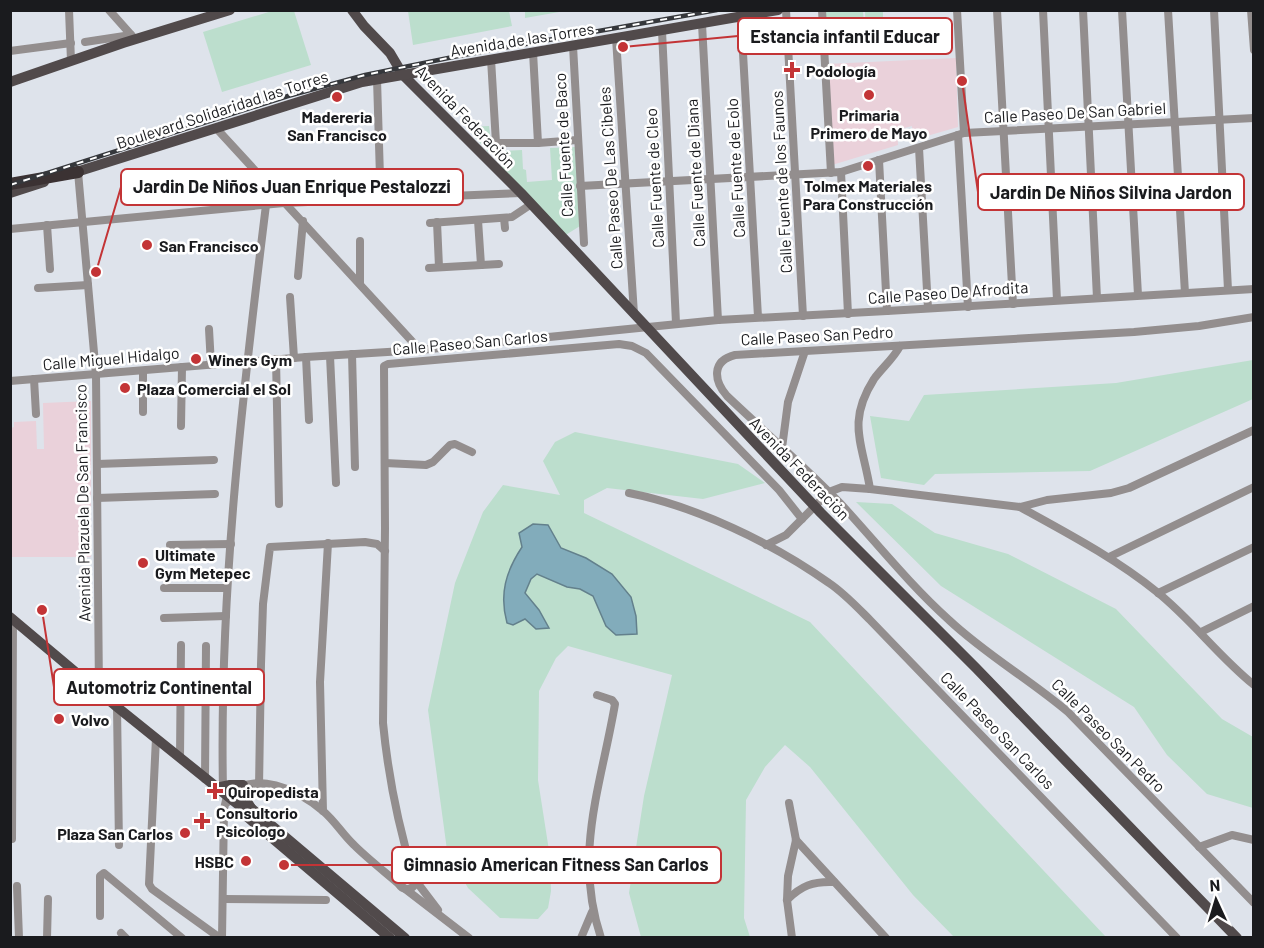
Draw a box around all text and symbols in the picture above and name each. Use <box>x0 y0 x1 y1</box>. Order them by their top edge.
street label: Avenida de las Torres <box>449 18 595 60</box>
callout: Estancia infantil Educar <box>738 18 952 54</box>
text: Estancia infantil Educar <box>750 25 940 47</box>
street label: Avenida Federación <box>412 61 520 171</box>
marker: Podología <box>783 61 801 79</box>
place label: Podología <box>806 61 876 80</box>
street label: Boulevard Solidaridad las Torres <box>114 66 330 152</box>
street label: Calle Fuente de Baco <box>550 72 576 218</box>
street label: Calle Paseo De Las Cibeles <box>594 86 626 270</box>
marker: Primaria Primero de Mayo <box>862 88 876 102</box>
marker: Madereria San Francisco <box>330 90 344 104</box>
street label: Calle Fuente de los Faunos <box>767 90 795 274</box>
street label: Calle Fuente de Eolo <box>722 98 748 238</box>
street label: Calle Paseo De San Gabriel <box>983 98 1167 126</box>
street label: Calle Fuente de Diana <box>682 99 708 247</box>
place label: Primaria Primero de Mayo <box>811 105 928 142</box>
place label: Madereria San Francisco <box>287 107 387 144</box>
street label: Calle Fuente de Cleo <box>641 108 667 248</box>
marker: Tolmex Materiales Para Construcción <box>861 159 875 173</box>
callout: Jardin De Niños Juan Enrique Pestalozzi <box>121 169 463 205</box>
callout: Jardin De Niños Silvina Jardon <box>978 174 1244 210</box>
text: Jardin De Niños Juan Enrique Pestalozzi <box>133 175 451 197</box>
place label: Tolmex Materiales Para Construcción <box>803 176 933 213</box>
text: Jardin De Niños Silvina Jardon <box>990 181 1232 203</box>
place label: San Francisco <box>159 236 259 255</box>
marker: San Francisco <box>140 238 154 252</box>
street label: Calle Paseo De Afrodita <box>867 277 1029 307</box>
street label: Calle Paseo San Pedro <box>740 322 894 348</box>
street label: Calle Paseo San Carlos <box>392 326 548 358</box>
street label: Calle Miguel Hidalgo <box>42 343 180 373</box>
place label: Winers Gym <box>208 350 292 369</box>
marker: Winers Gym <box>189 352 203 366</box>
place label: Plaza Comercial el Sol <box>137 379 291 398</box>
marker: Plaza Comercial el Sol <box>118 381 132 395</box>
street label: Avenida Plazuela De San Francisco <box>70 384 94 622</box>
street label: Avenida Federación <box>746 413 854 523</box>
place label: Ultimate Gym Metepec <box>155 545 251 582</box>
marker: Ultimate Gym Metepec <box>136 556 150 570</box>
street label: Calle Paseo San Carlos <box>937 667 1059 793</box>
callout: Automotriz Continental <box>54 669 264 705</box>
street label: Calle Paseo San Pedro <box>1048 674 1170 796</box>
text: Automotriz Continental <box>66 676 252 698</box>
place label: Volvo <box>71 710 110 729</box>
marker: Volvo <box>52 712 66 726</box>
marker: Quiropedista <box>206 782 224 800</box>
place label: Quiropedista <box>228 782 319 801</box>
place label: Consultorio Psicologo <box>216 803 298 840</box>
marker: Consultorio Psicologo <box>193 812 211 830</box>
place label: Plaza San Carlos <box>57 824 173 843</box>
marker: Plaza San Carlos <box>178 826 192 840</box>
callout: Gimnasio American Fitness San Carlos <box>392 847 721 883</box>
place label: HSBC <box>195 852 234 871</box>
text: Gimnasio American Fitness San Carlos <box>403 853 709 875</box>
marker: HSBC <box>239 854 253 868</box>
north arrow <box>1186 870 1246 930</box>
text: N <box>1209 875 1221 894</box>

